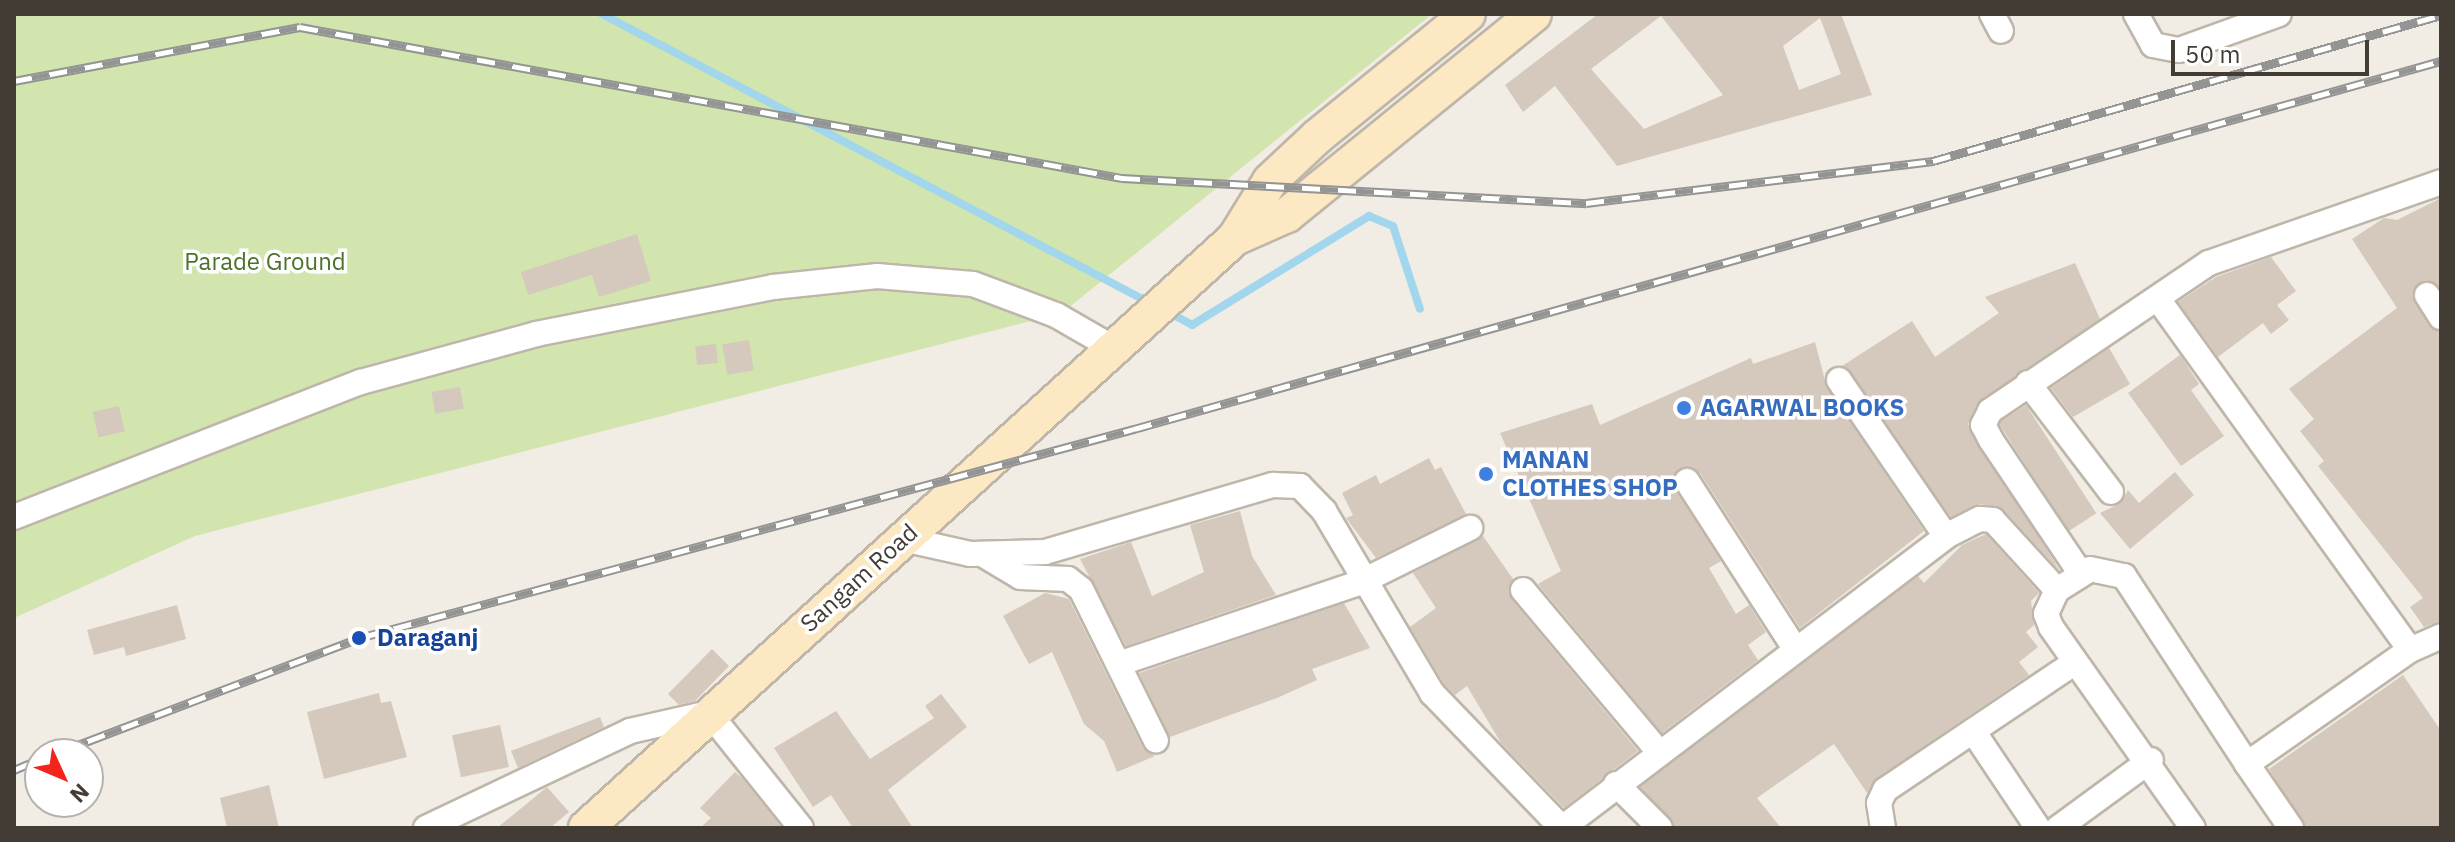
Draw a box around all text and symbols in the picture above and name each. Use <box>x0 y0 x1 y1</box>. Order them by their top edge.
scale bar <box>2175 24 2373 74</box>
text: 50 m <box>2185 38 2240 70</box>
park label: Parade Ground <box>184 248 346 276</box>
place label: AGARWAL BOOKS <box>1700 394 1904 422</box>
marker: AGARWAL BOOKS <box>1675 399 1693 417</box>
place label: MANAN CLOTHES SHOP <box>1502 446 1678 502</box>
marker: MANAN CLOTHES SHOP <box>1477 465 1495 483</box>
street label: Sangam Road <box>795 518 923 638</box>
place label: Daraganj <box>377 624 478 652</box>
marker: Daraganj <box>348 627 370 649</box>
north arrow <box>24 738 104 818</box>
text: N <box>64 778 96 809</box>

